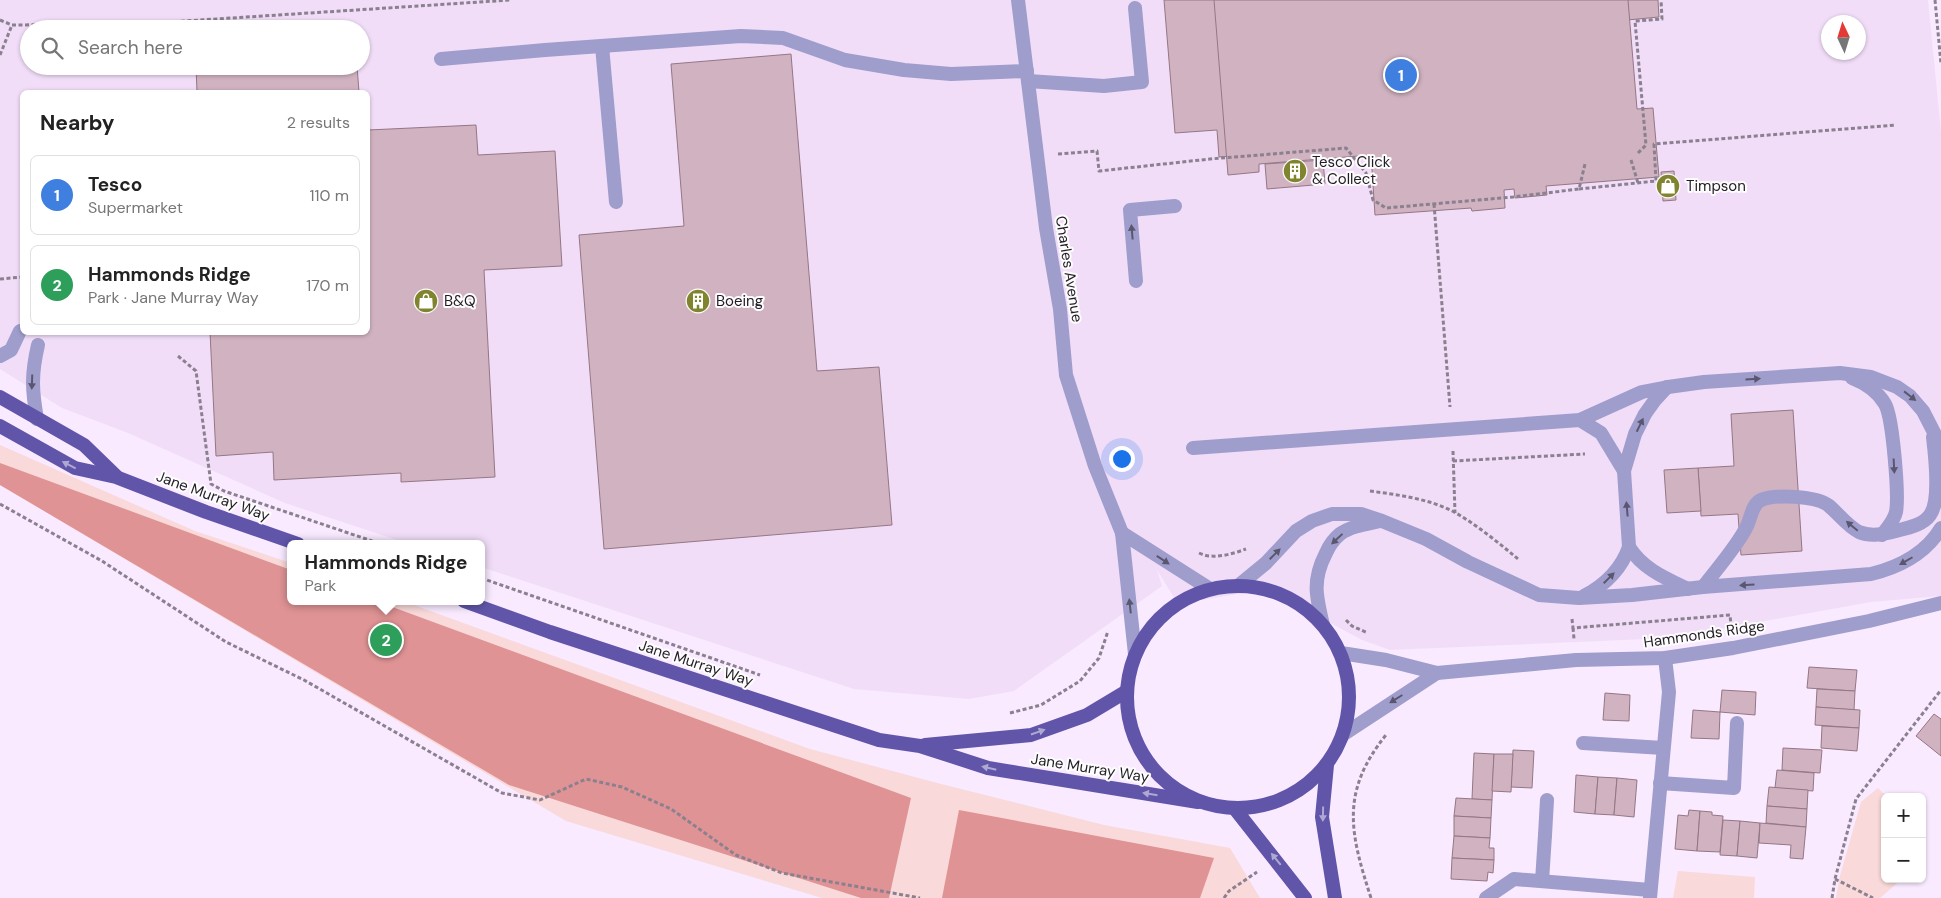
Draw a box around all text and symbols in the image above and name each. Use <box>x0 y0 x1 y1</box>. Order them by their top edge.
north arrow <box>1821 15 1866 60</box>
search box <box>20 20 370 75</box>
icon: search <box>38 34 66 62</box>
text: Search here <box>78 35 183 60</box>
pin: 1 <box>1385 56 1417 94</box>
text: Nearby <box>40 109 114 137</box>
text: 2 results <box>287 112 350 133</box>
place label: Tesco Click & Collect <box>1312 152 1391 189</box>
building icon: Tesco Click & Collect <box>1282 158 1308 184</box>
text: Tesco <box>88 172 142 197</box>
shop icon: Timpson <box>1655 173 1681 199</box>
place label: Timpson <box>1686 176 1746 196</box>
text: 1 <box>54 185 60 206</box>
text: 110 m <box>310 185 349 206</box>
text: Supermarket <box>88 197 183 218</box>
street label: Charles Avenue <box>1051 214 1087 324</box>
one-way arrow <box>1127 224 1135 240</box>
text: Hammonds Ridge <box>88 262 251 287</box>
text: 2 <box>52 275 62 296</box>
text: 170 m <box>306 275 349 296</box>
text: Park · Jane Murray Way <box>88 287 259 308</box>
shop icon: B&Q <box>413 288 439 314</box>
building icon: Boeing <box>685 288 711 314</box>
place label: B&Q <box>444 291 476 311</box>
place label: Boeing <box>716 291 763 311</box>
one-way arrow <box>28 374 36 390</box>
one-way arrow <box>1745 374 1761 382</box>
one-way arrow <box>1903 391 1916 402</box>
one-way arrow <box>1636 418 1644 432</box>
your location <box>1109 446 1135 472</box>
one-way arrow <box>1891 458 1899 474</box>
one-way arrow <box>62 461 77 469</box>
street label: Jane Murray Way <box>153 466 273 526</box>
one-way arrow <box>1623 501 1631 517</box>
one-way arrow <box>1845 520 1858 531</box>
one-way arrow <box>1331 533 1344 544</box>
popup <box>287 540 485 605</box>
one-way arrow <box>1269 548 1281 560</box>
text: Hammonds Ridge <box>305 550 467 575</box>
one-way arrow <box>1157 555 1170 565</box>
one-way arrow <box>1899 556 1912 565</box>
one-way arrow <box>1603 572 1615 584</box>
text: Park <box>305 575 336 596</box>
one-way arrow <box>1738 581 1754 589</box>
one-way arrow <box>1126 597 1134 613</box>
street label: Hammonds Ridge <box>1642 616 1766 652</box>
pin: 2 <box>370 621 402 659</box>
street label: Jane Murray Way <box>636 635 757 691</box>
one-way arrow <box>1390 694 1403 703</box>
one-way arrow <box>1031 728 1046 736</box>
street label: Jane Murray Way <box>1029 749 1151 787</box>
one-way arrow <box>982 764 997 772</box>
one-way arrow <box>1141 790 1157 798</box>
map controls <box>1881 793 1926 883</box>
button: + <box>1881 793 1926 838</box>
one-way arrow <box>1319 806 1327 822</box>
button: − <box>1881 838 1926 883</box>
one-way arrow <box>1270 853 1281 866</box>

